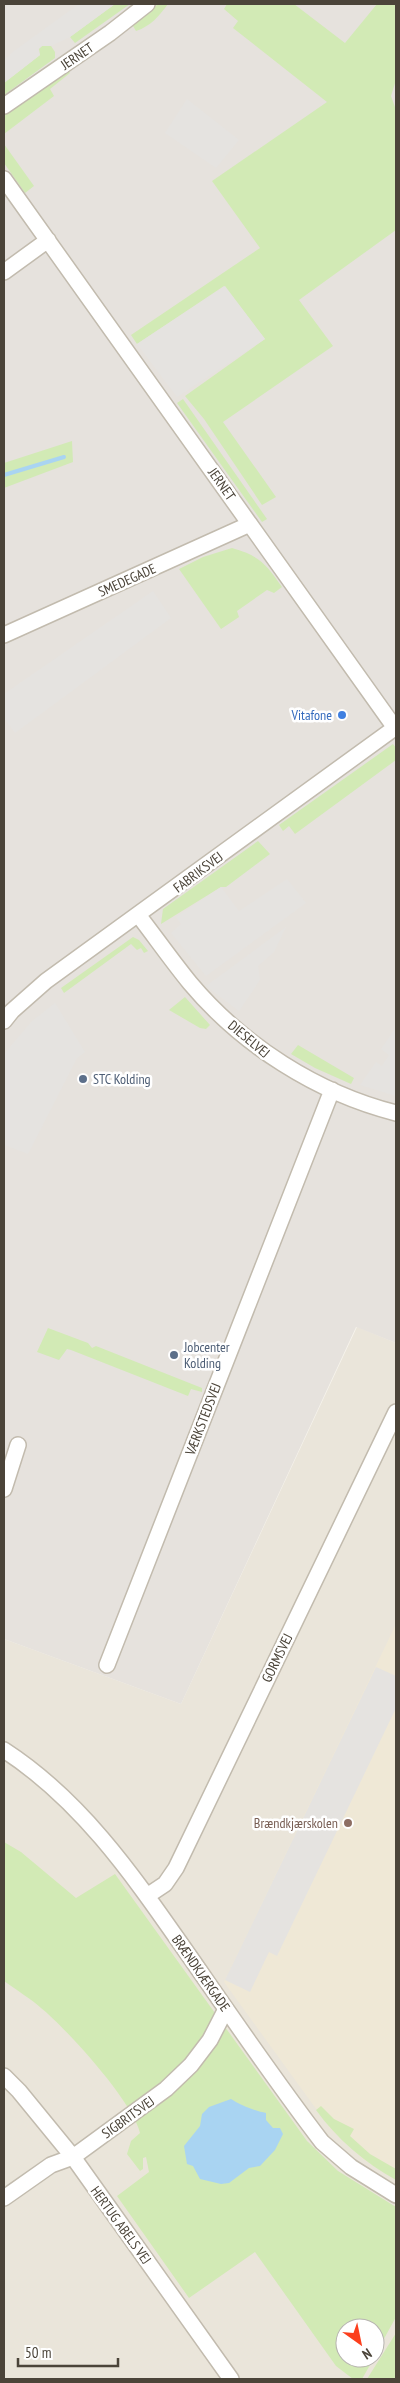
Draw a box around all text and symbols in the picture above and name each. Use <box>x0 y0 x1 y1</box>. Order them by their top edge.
street label: JERNET <box>56 38 98 74</box>
street label: JERNET <box>204 463 240 504</box>
street label: SMEDEGADE <box>95 559 159 601</box>
place label: Vitafone <box>291 706 332 724</box>
marker: Vitafone <box>336 709 348 721</box>
street label: FABRIKSVEJ <box>170 847 226 897</box>
street label: DIESELVEJ <box>224 1016 274 1062</box>
place label: STC Kolding <box>93 1070 151 1088</box>
marker: STC Kolding <box>77 1073 89 1085</box>
place label: Jobcenter Kolding <box>183 1338 230 1372</box>
marker: Jobcenter Kolding <box>168 1349 180 1361</box>
street label: VÆRKSTEDSVEJ <box>181 1380 225 1459</box>
street label: GORMSVEJ <box>257 1631 297 1685</box>
place label: Brændkjærskolen <box>254 1814 338 1832</box>
marker: Brændkjærskolen <box>342 1817 354 1829</box>
street label: BRÆNDKJÆRGADE <box>168 1931 234 2015</box>
street label: SIGBRITSVEJ <box>98 2092 158 2142</box>
street label: HERTUG ABELS VEJ <box>87 2182 155 2268</box>
north arrow <box>335 2318 385 2368</box>
scale bar <box>18 2336 118 2368</box>
text: 50 m <box>25 2343 51 2362</box>
text: N <box>359 2344 375 2364</box>

